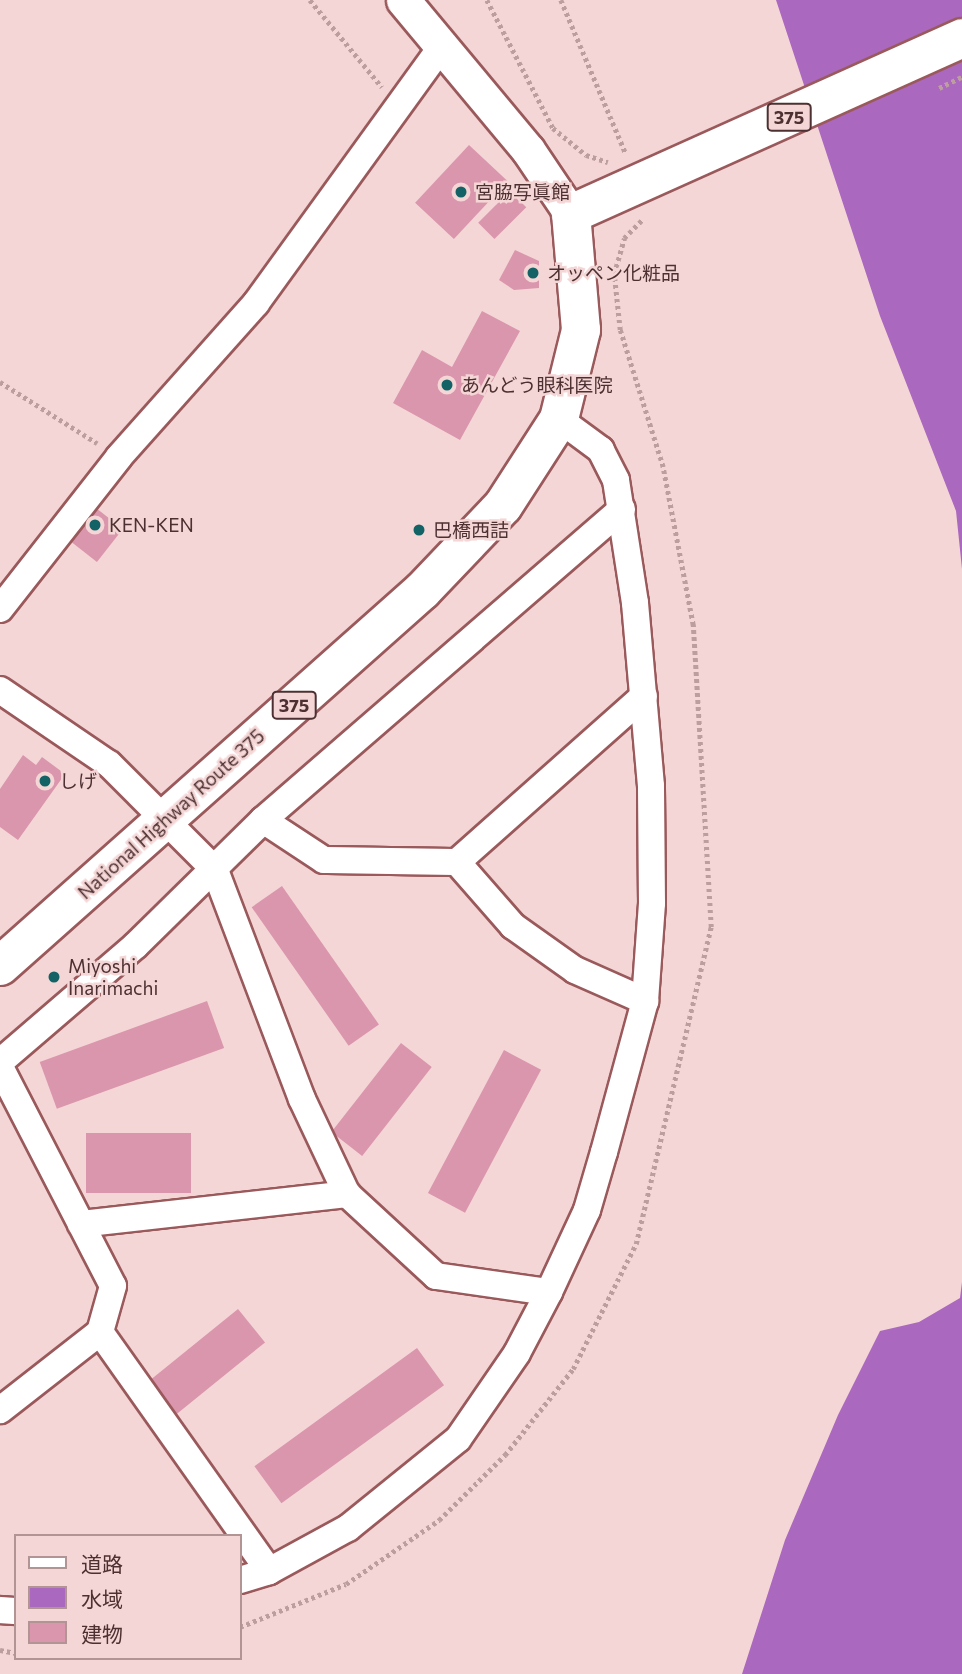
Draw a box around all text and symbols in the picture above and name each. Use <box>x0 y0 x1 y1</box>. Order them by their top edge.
road number: 375 <box>766 103 812 132</box>
place label: 宮脇写眞館 <box>475 181 570 203</box>
marker: 宮脇写眞館 <box>453 184 469 200</box>
place label: オッペン化粧品 <box>547 262 680 284</box>
marker: オッペン化粧品 <box>525 265 541 281</box>
place label: あんどう眼科医院 <box>461 374 613 396</box>
marker: あんどう眼科医院 <box>439 377 455 393</box>
place label: KEN-KEN <box>109 514 194 536</box>
marker: KEN-KEN <box>87 517 103 533</box>
place label: 巴橋西詰 <box>433 519 509 541</box>
marker: 巴橋西詰 <box>411 522 427 538</box>
road number: 375 <box>271 690 317 720</box>
street label: National Highway Route 375 <box>73 724 269 904</box>
place label: しげ <box>59 770 97 792</box>
marker: しげ <box>37 773 53 789</box>
place label: Miyoshi Inarimachi <box>68 955 158 999</box>
marker: Miyoshi Inarimachi <box>46 969 62 985</box>
legend <box>14 1534 242 1660</box>
text: 道路 <box>81 1551 123 1576</box>
text: 水域 <box>81 1586 123 1611</box>
text: 建物 <box>81 1621 123 1646</box>

